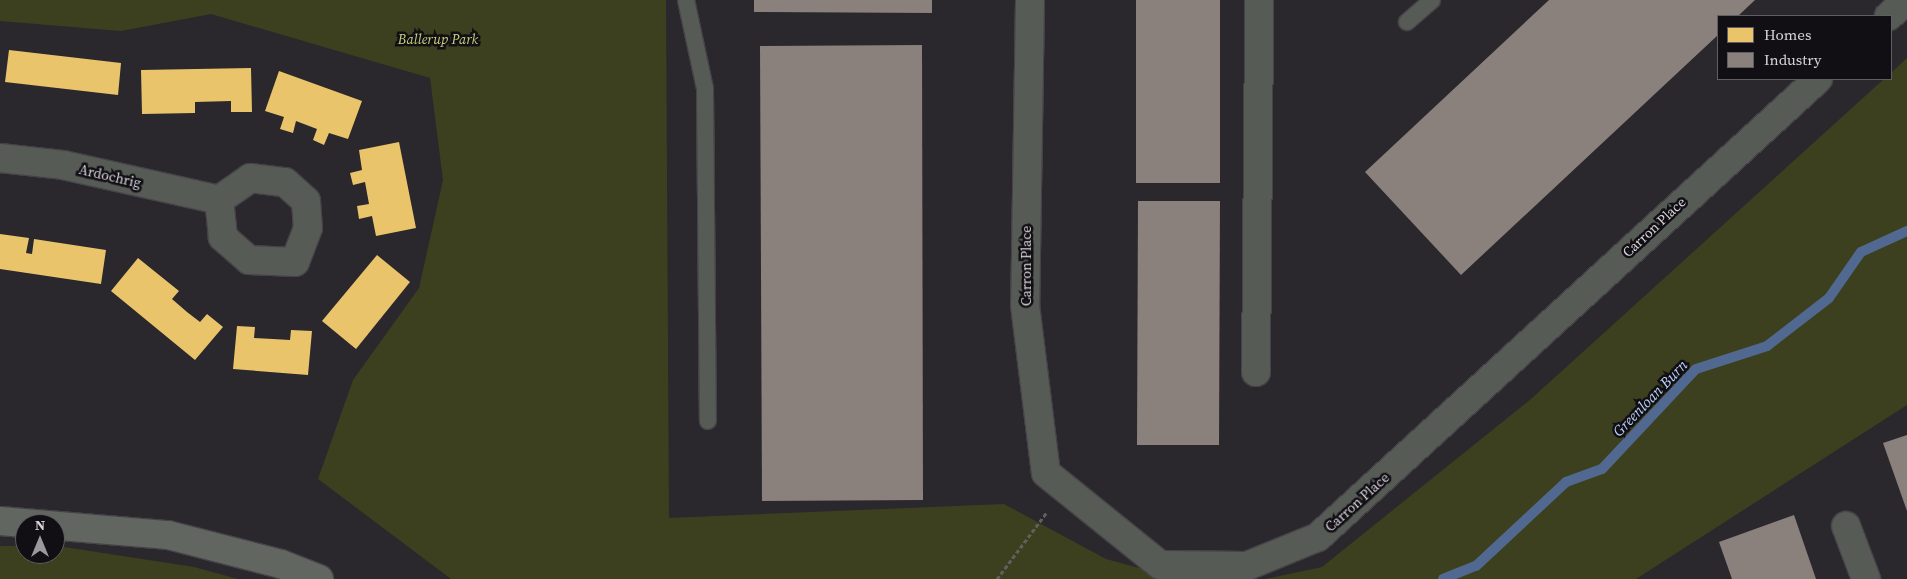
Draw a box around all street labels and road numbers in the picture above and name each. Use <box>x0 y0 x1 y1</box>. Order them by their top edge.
street label: Ardochrig <box>77 161 143 191</box>
street label: Carron Place <box>1619 193 1689 261</box>
street label: Carron Place <box>1018 226 1034 306</box>
street label: Carron Place <box>1322 469 1392 535</box>

